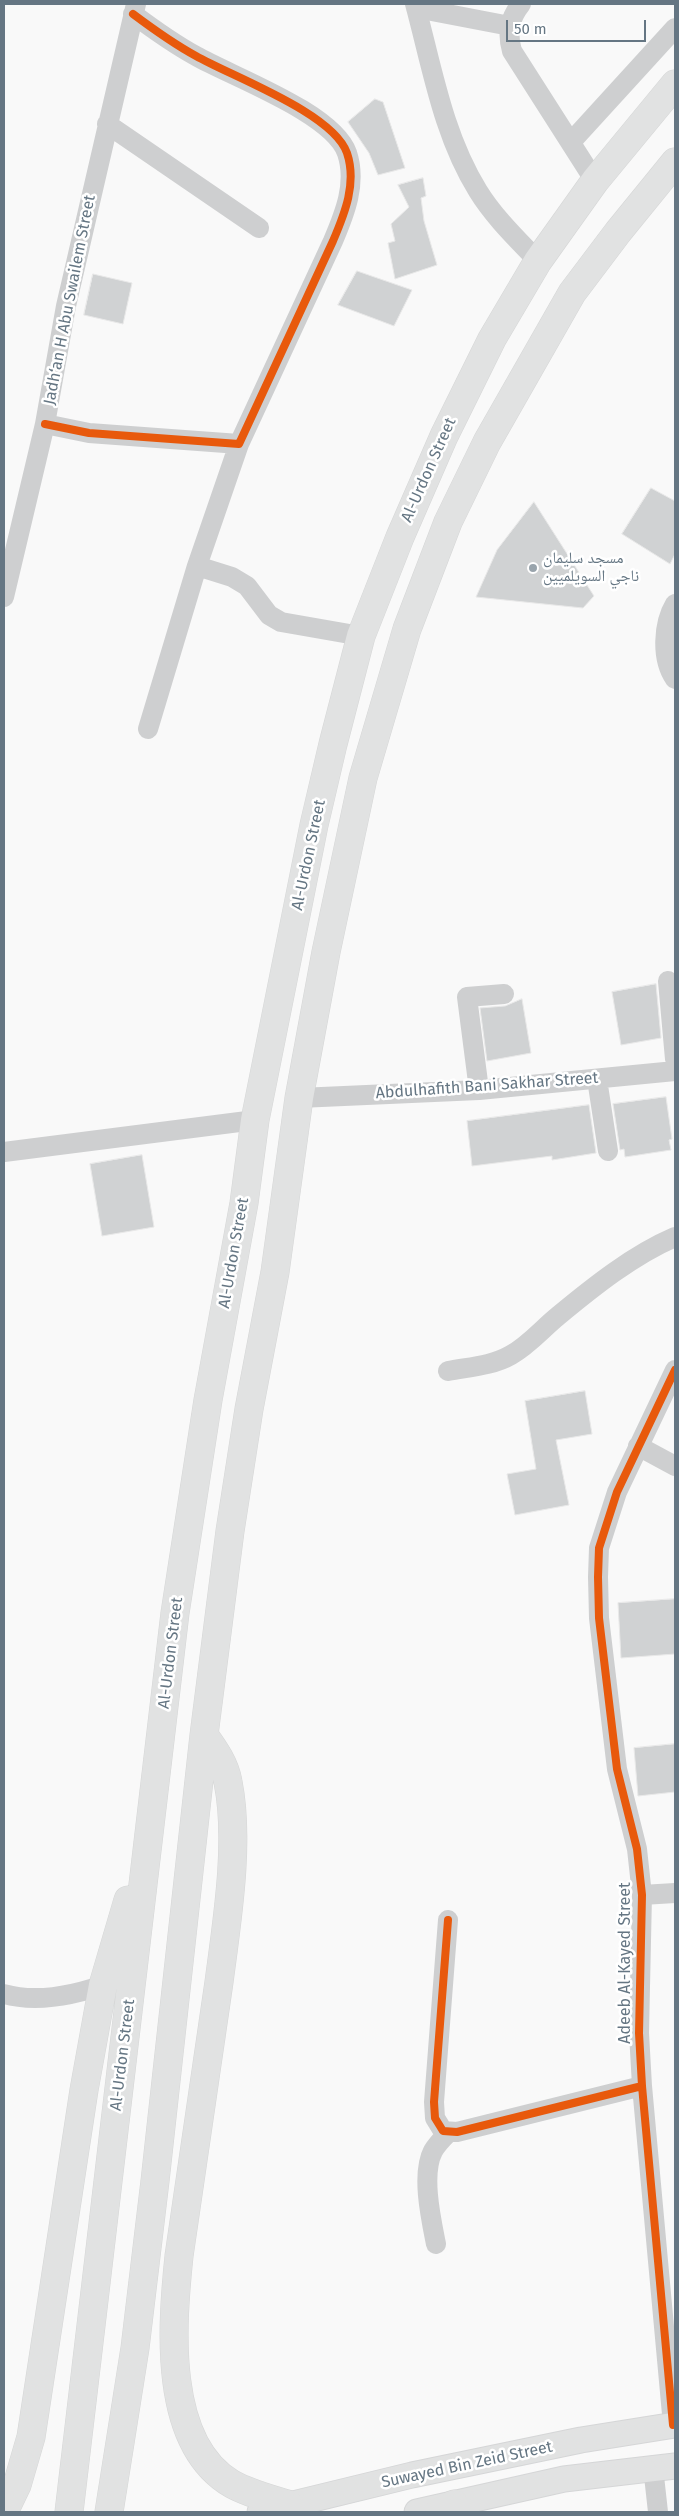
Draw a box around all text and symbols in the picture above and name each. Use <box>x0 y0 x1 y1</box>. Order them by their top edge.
scale bar <box>509 10 649 42</box>
text: 50 m <box>514 20 547 38</box>
street label: Jadh‘an H Abu Swailem Street <box>40 193 100 407</box>
street label: Al-Urdon Street <box>397 415 461 525</box>
place label: مسجد سليمان ناجي السويلميين <box>543 549 639 587</box>
marker: مسجد سليمان ناجي السويلميين <box>527 562 539 574</box>
street label: Al-Urdon Street <box>288 798 330 912</box>
street label: Abdulhafith Bani Sakhar Street <box>375 1069 599 1103</box>
street label: Al-Urdon Street <box>215 1196 253 1310</box>
street label: Al-Urdon Street <box>155 1596 187 1710</box>
street label: Adeeb Al-Kayed Street <box>616 1882 636 2044</box>
street label: Al-Urdon Street <box>107 1998 139 2112</box>
street label: Suwayed Bin Zeid Street <box>380 2437 554 2493</box>

